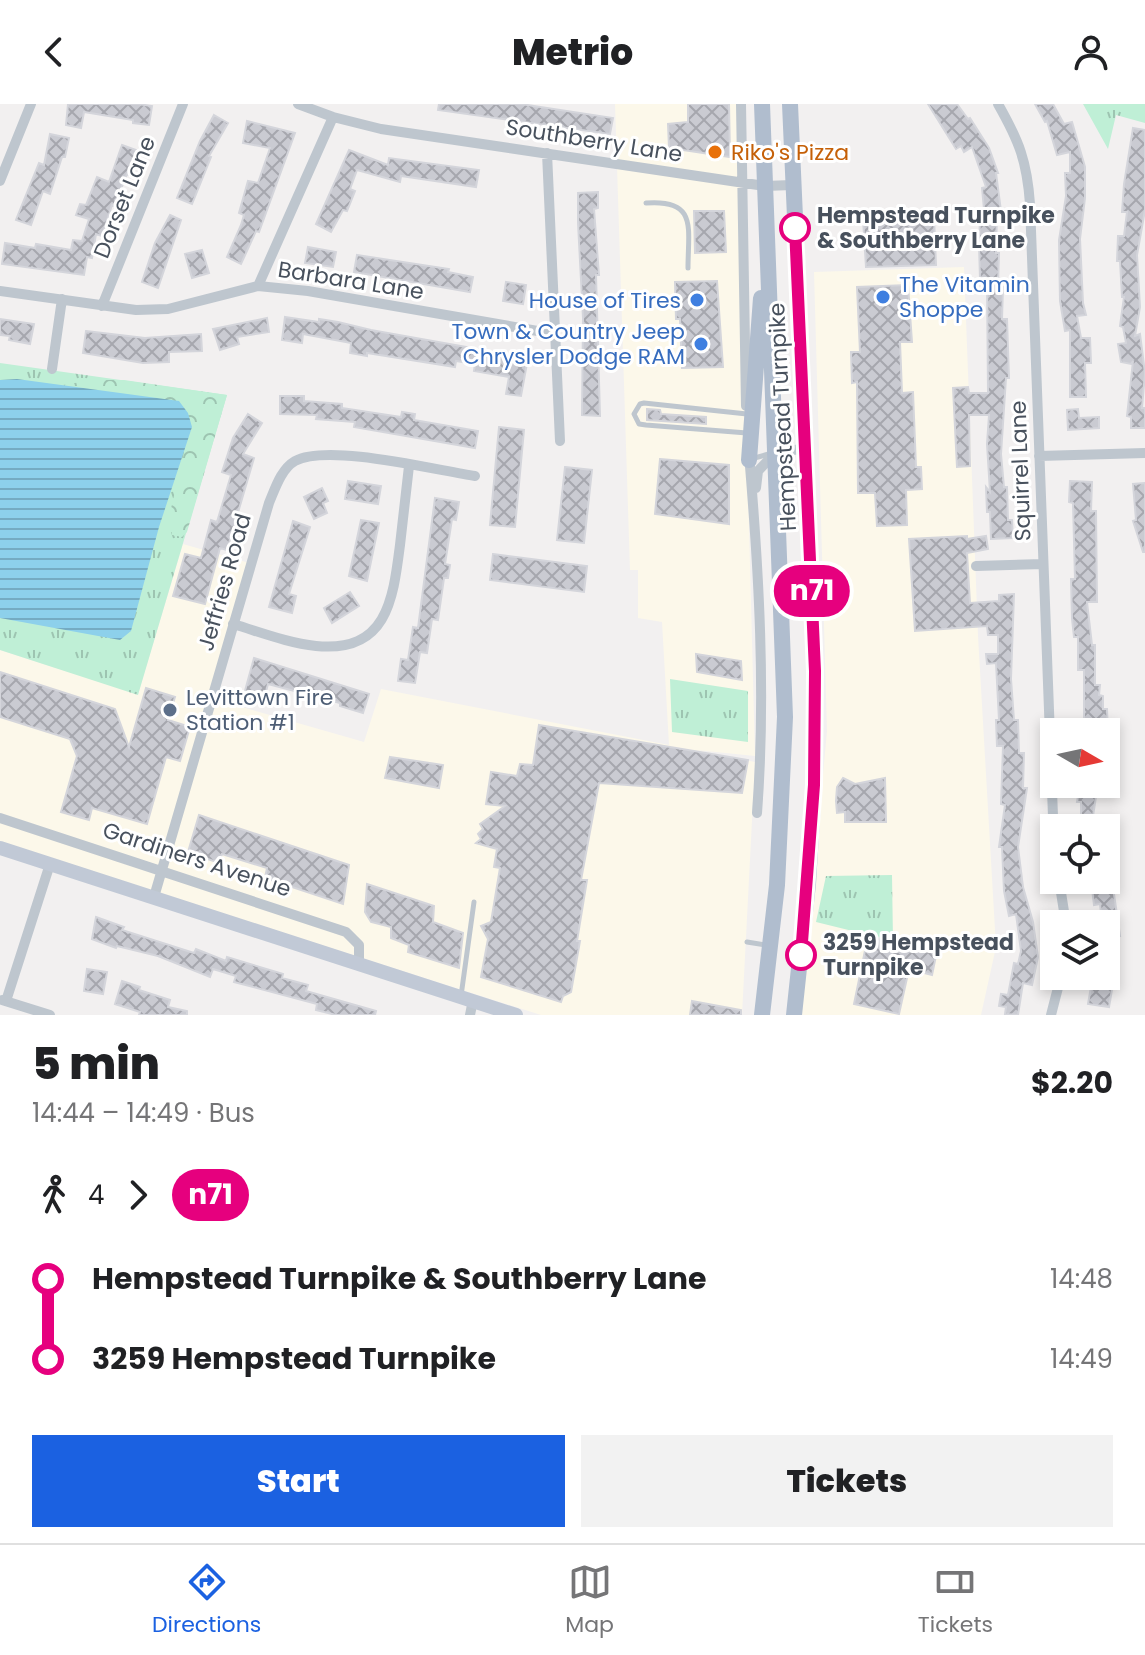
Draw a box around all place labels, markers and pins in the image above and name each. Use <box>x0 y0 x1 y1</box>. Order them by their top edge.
place label: Riko's Pizza <box>731 137 849 168</box>
marker: Riko's Pizza <box>706 143 724 161</box>
place label: Hempstead Turnpike & Southberry Lane <box>817 200 1055 256</box>
marker: Hempstead Turnpike & Southberry Lane <box>780 213 810 243</box>
place label: The Vitamin Shoppe <box>899 269 1030 325</box>
place label: House of Tires <box>529 285 681 316</box>
marker: The Vitamin Shoppe <box>874 288 892 306</box>
marker: House of Tires <box>688 291 706 309</box>
place label: Town & Country Jeep Chrysler Dodge RAM <box>451 316 685 372</box>
marker: Town & Country Jeep Chrysler Dodge RAM <box>692 335 710 353</box>
place label: Levittown Fire Station #1 <box>186 682 333 738</box>
marker: Levittown Fire Station #1 <box>161 701 179 719</box>
place label: 3259 Hempstead Turnpike <box>823 927 1014 983</box>
marker: 3259 Hempstead Turnpike <box>786 940 816 970</box>

